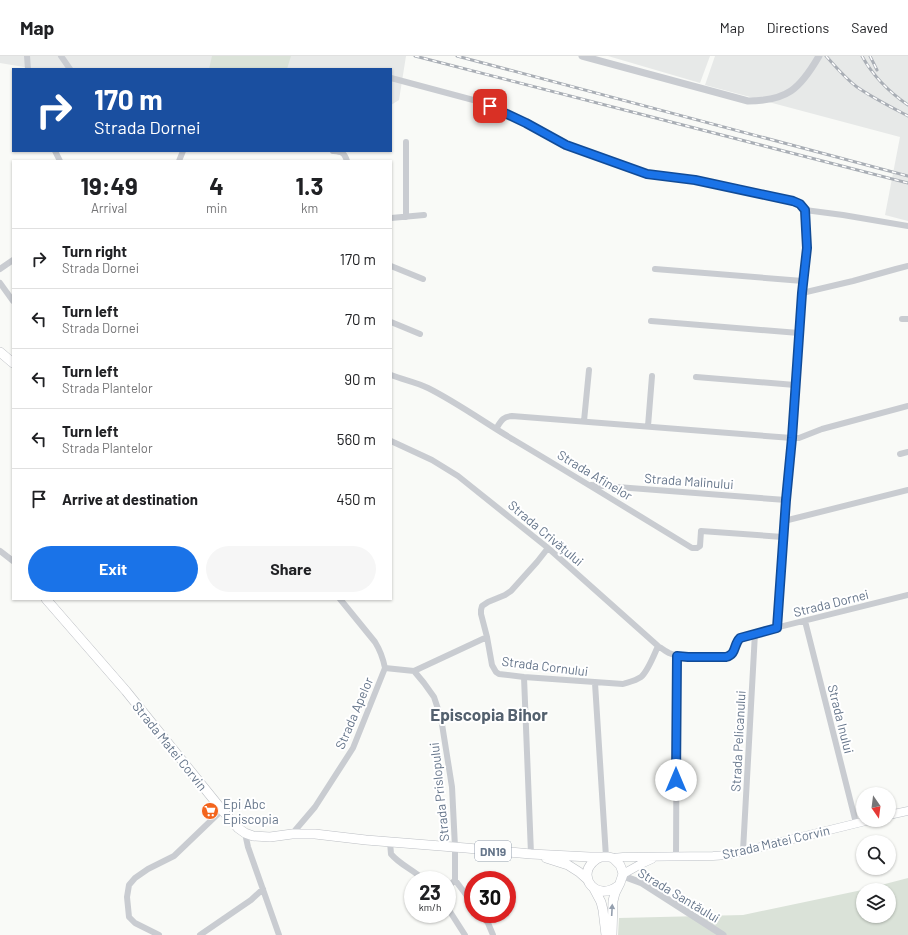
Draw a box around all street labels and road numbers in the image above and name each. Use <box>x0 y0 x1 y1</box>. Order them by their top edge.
street label: Strada Afinelor <box>555 446 636 504</box>
street label: Strada Malinului <box>644 470 734 492</box>
street label: Strada Crivățului <box>505 497 587 569</box>
street label: Strada Dornei <box>792 586 870 620</box>
street label: Strada Cornului <box>501 653 589 679</box>
street label: Strada Apelor <box>332 674 376 751</box>
street label: Strada Inului <box>825 683 857 755</box>
street label: Strada Pelicanului <box>727 690 749 792</box>
street label: Strada Matei Corvin <box>129 698 211 794</box>
street label: Strada Prislopului <box>426 742 452 842</box>
street label: Strada Matei Corvin <box>721 822 831 862</box>
road number: DN19 <box>475 841 511 861</box>
street label: Strada Santăului <box>635 864 723 926</box>

